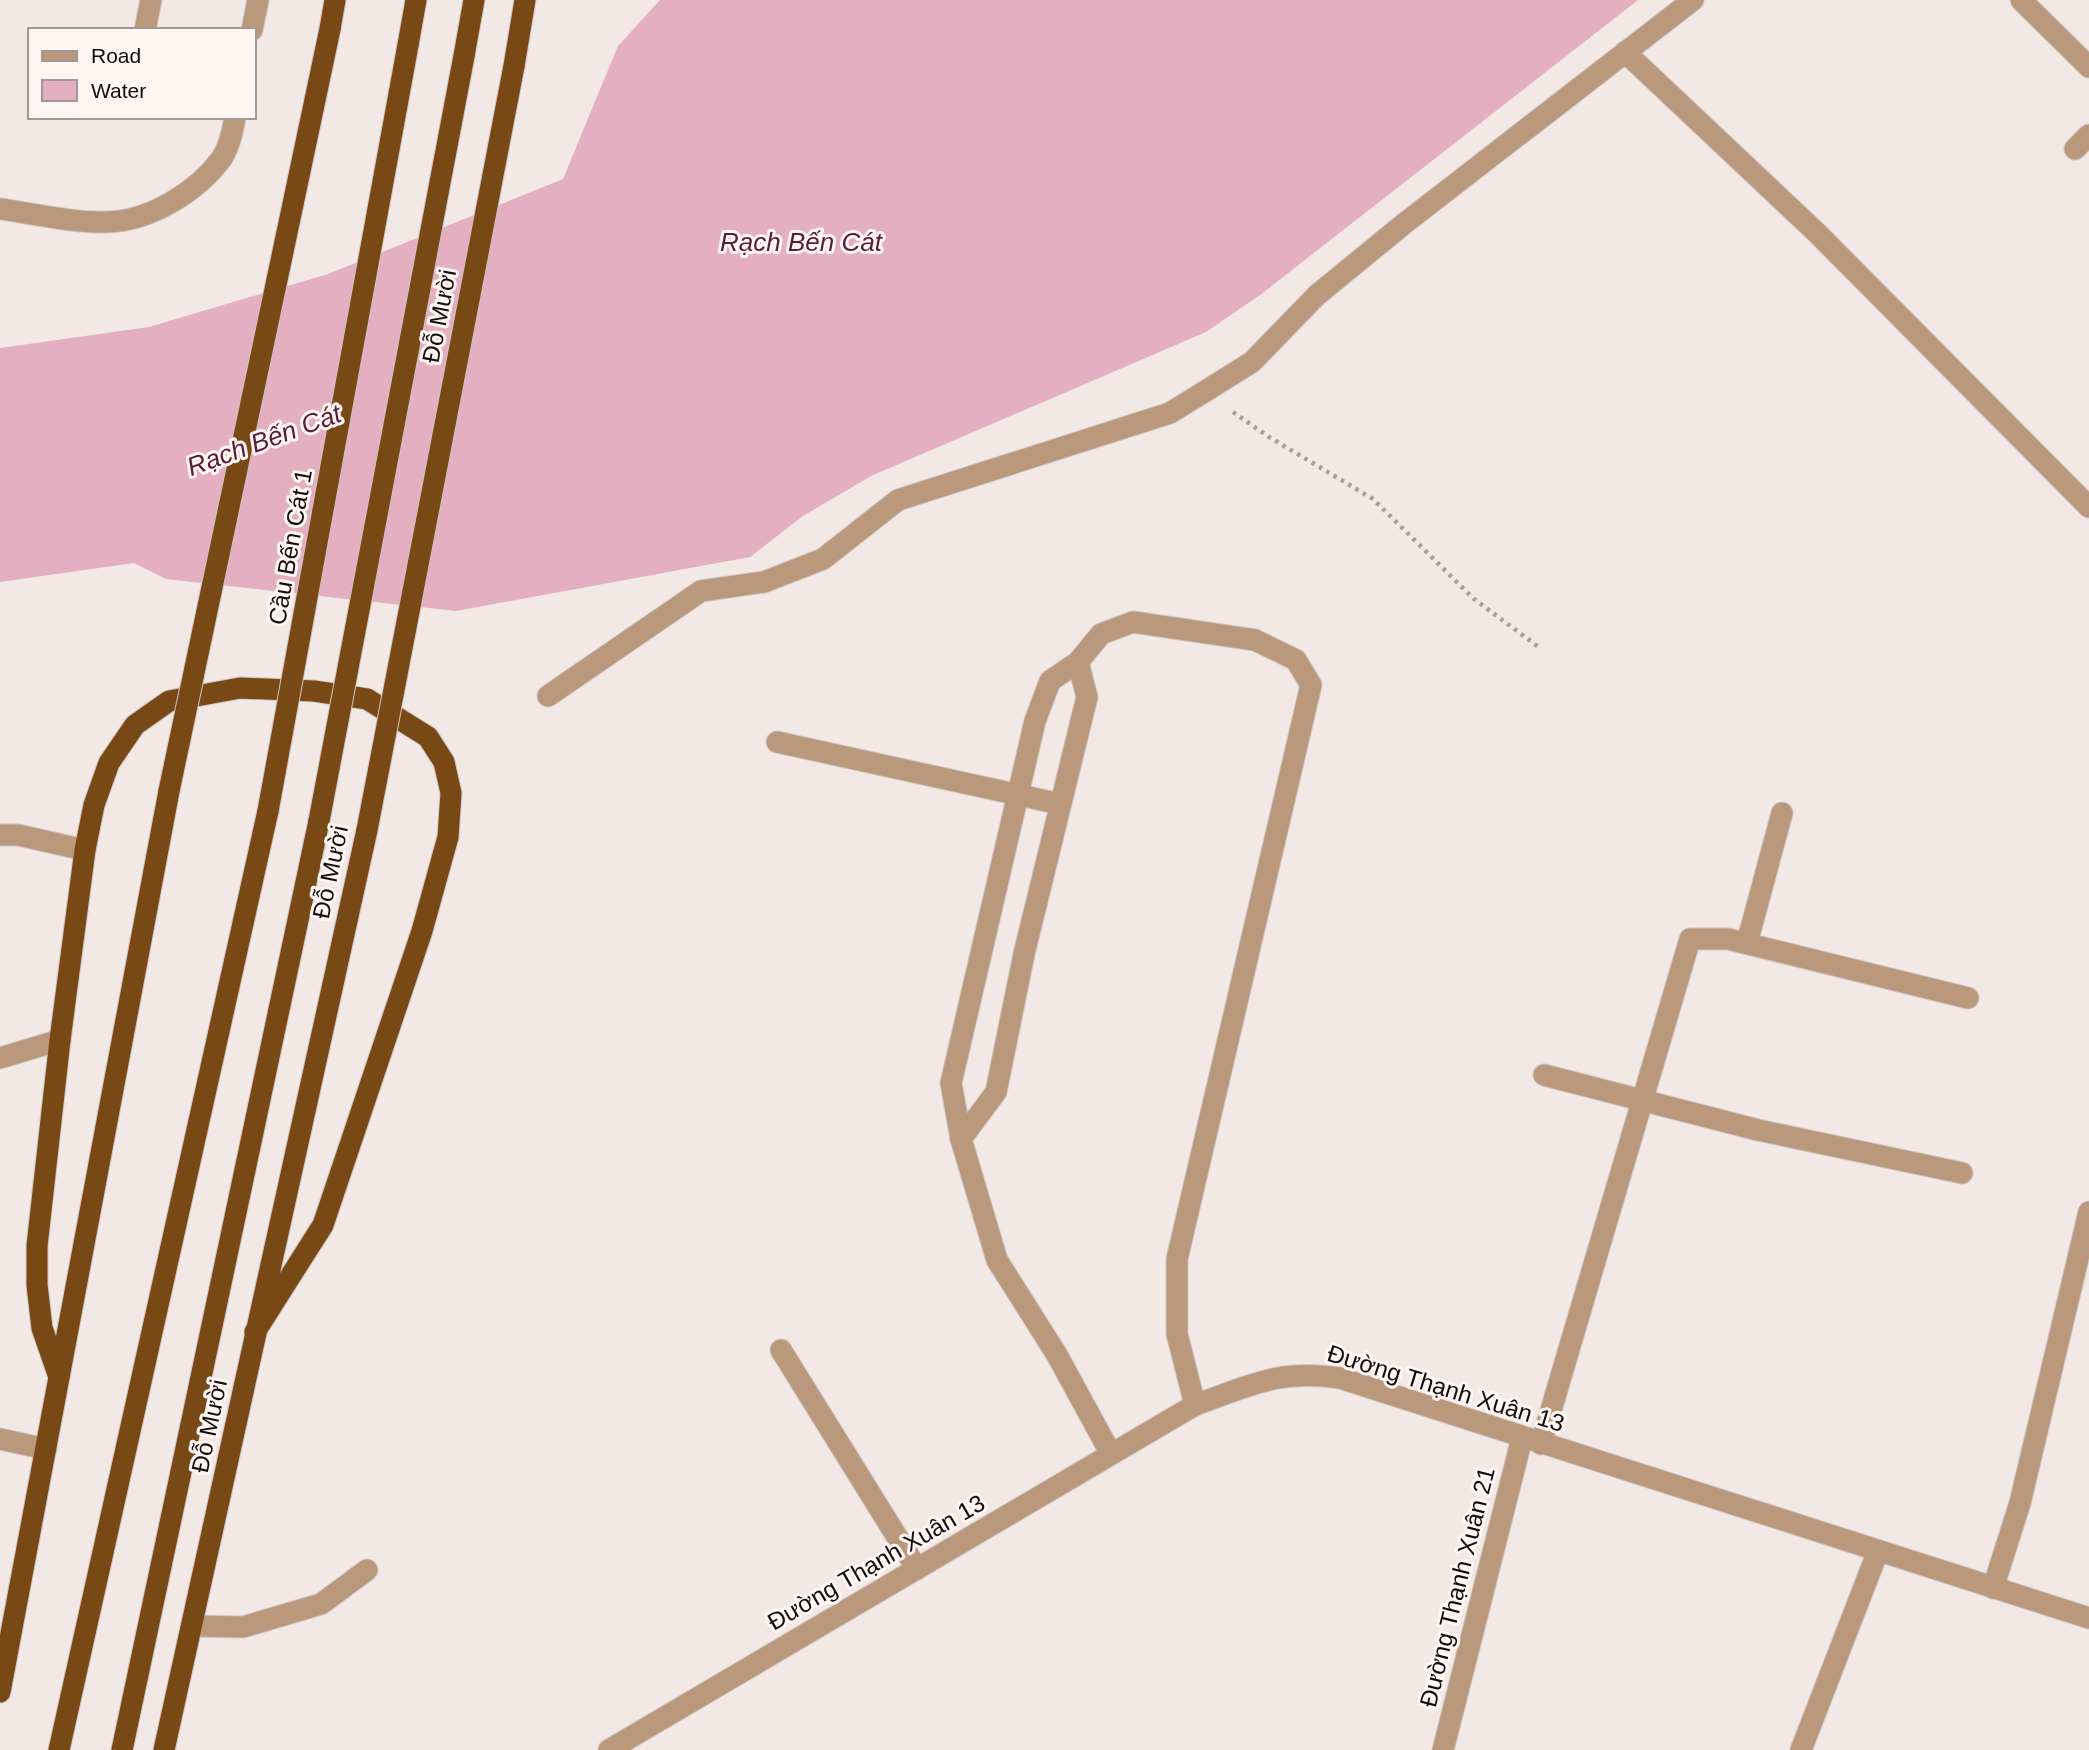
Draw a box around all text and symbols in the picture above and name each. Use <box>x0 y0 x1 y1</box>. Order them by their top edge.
legend <box>28 28 256 119</box>
text: Road <box>91 44 141 67</box>
text: Water <box>91 79 146 102</box>
water label: Rạch Bến Cát <box>720 227 884 257</box>
street label: Đỗ Mười <box>417 267 461 365</box>
water label: Rạch Bến Cát <box>183 398 347 482</box>
street label: Cầu Bến Cát 1 <box>263 467 317 627</box>
street label: Đỗ Mười <box>307 823 353 921</box>
street label: Đường Thạnh Xuân 13 <box>1324 1339 1568 1437</box>
street label: Đỗ Mười <box>186 1377 232 1475</box>
street label: Đường Thạnh Xuân 21 <box>1414 1464 1500 1710</box>
street label: Đường Thạnh Xuân 13 <box>763 1489 989 1635</box>

